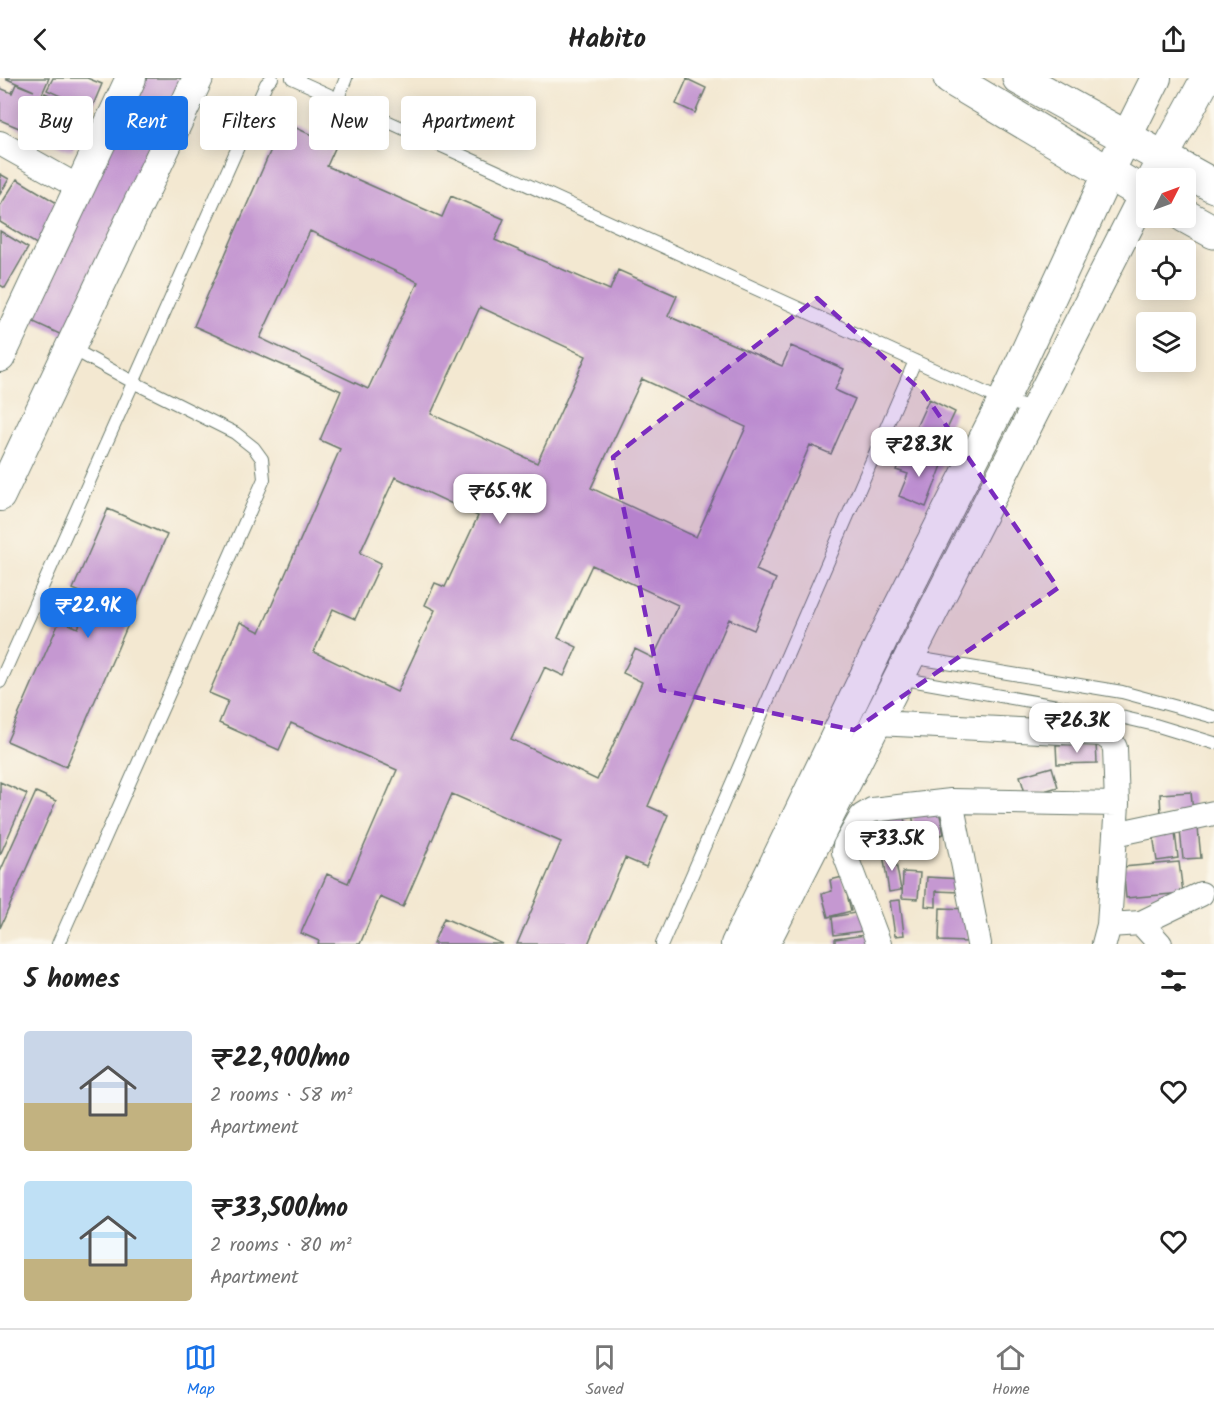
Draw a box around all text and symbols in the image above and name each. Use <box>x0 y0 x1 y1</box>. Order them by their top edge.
text: Habito <box>568 18 646 61</box>
icon: back <box>24 23 57 56</box>
icon: share <box>1157 23 1190 56</box>
chip: Buy <box>18 96 93 150</box>
chip: Rent <box>105 96 188 150</box>
chip: Filters <box>200 96 297 150</box>
chip: New <box>309 96 389 150</box>
chip: Apartment <box>401 96 536 150</box>
north arrow <box>1136 168 1196 228</box>
map controls <box>1136 168 1196 372</box>
button: locate <box>1136 240 1196 300</box>
button: layers <box>1136 312 1196 372</box>
pin: ₹28.3K <box>870 427 968 478</box>
text: ₹28.3K <box>885 430 953 462</box>
pin: ₹65.9K <box>451 474 549 525</box>
text: ₹65.9K <box>467 477 533 509</box>
pin: ₹22.9K <box>39 588 137 639</box>
text: ₹22.9K <box>54 591 122 623</box>
pin: ₹26.3K <box>1028 703 1126 754</box>
text: ₹26.3K <box>1043 706 1111 738</box>
pin: ₹33.5K <box>843 821 941 872</box>
text: ₹33.5K <box>859 824 925 856</box>
text: 5 homes <box>24 959 120 1001</box>
icon: filters <box>1157 964 1190 997</box>
text: ₹22,900/mo <box>210 1038 350 1080</box>
icon: home <box>72 1055 144 1127</box>
icon: heart <box>1157 1075 1190 1108</box>
text: 2 rooms · 58 m² <box>210 1080 352 1112</box>
text: Apartment <box>210 1112 299 1144</box>
text: ₹33,500/mo <box>210 1188 348 1230</box>
icon: home <box>72 1205 144 1277</box>
icon: heart <box>1157 1225 1190 1258</box>
text: 2 rooms · 80 m² <box>210 1230 352 1262</box>
text: Apartment <box>210 1262 299 1294</box>
tab: Map <box>184 1341 217 1402</box>
tab: Saved <box>586 1341 624 1402</box>
tab: Home <box>992 1341 1030 1402</box>

